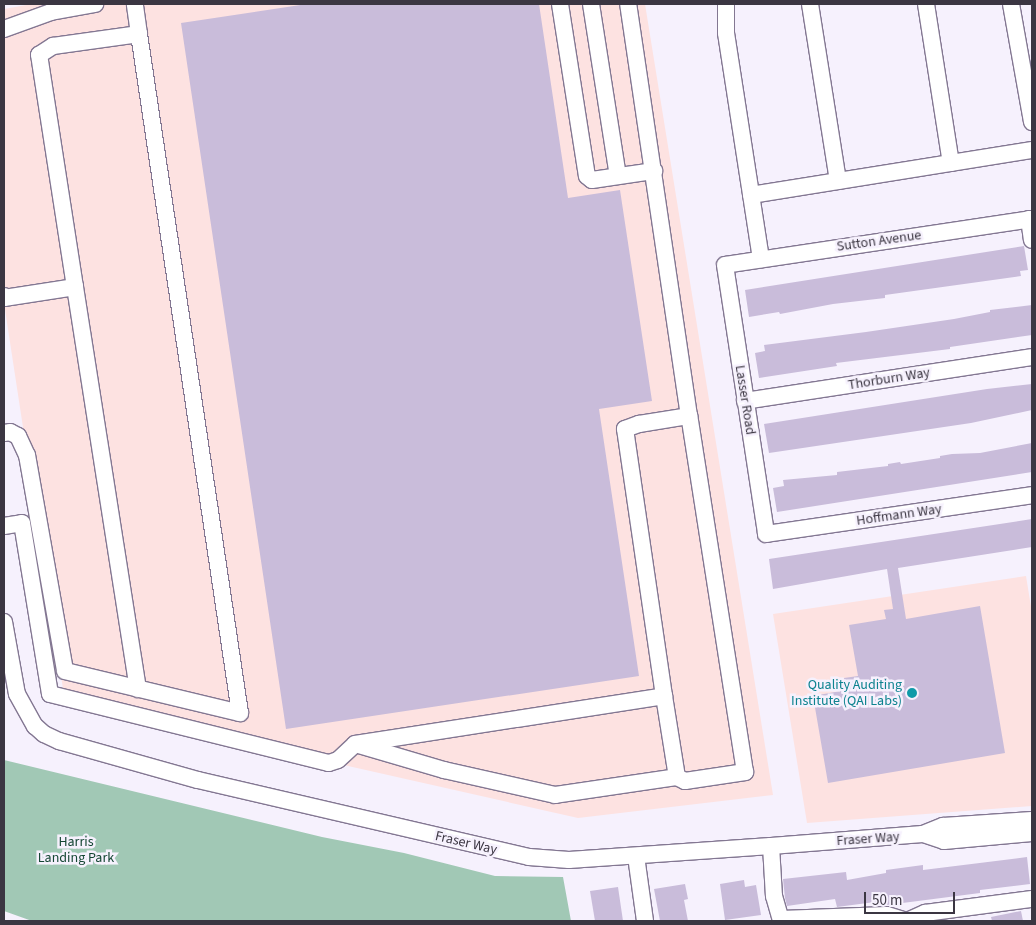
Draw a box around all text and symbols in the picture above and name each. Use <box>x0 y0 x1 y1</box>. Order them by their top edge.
street label: Sutton Avenue <box>836 227 922 255</box>
street label: Lasser Road <box>731 364 759 436</box>
street label: Thorburn Way <box>847 364 931 394</box>
street label: Hoffmann Way <box>855 501 943 529</box>
place label: Quality Auditing Institute (QAI Labs) <box>791 677 902 710</box>
marker: Quality Auditing Institute (QAI Labs) <box>906 687 918 699</box>
street label: Fraser Way <box>433 828 499 858</box>
street label: Fraser Way <box>836 828 900 850</box>
park label: Harris Landing Park <box>38 834 114 866</box>
scale bar <box>866 882 957 914</box>
text: 50 m <box>872 890 902 911</box>

